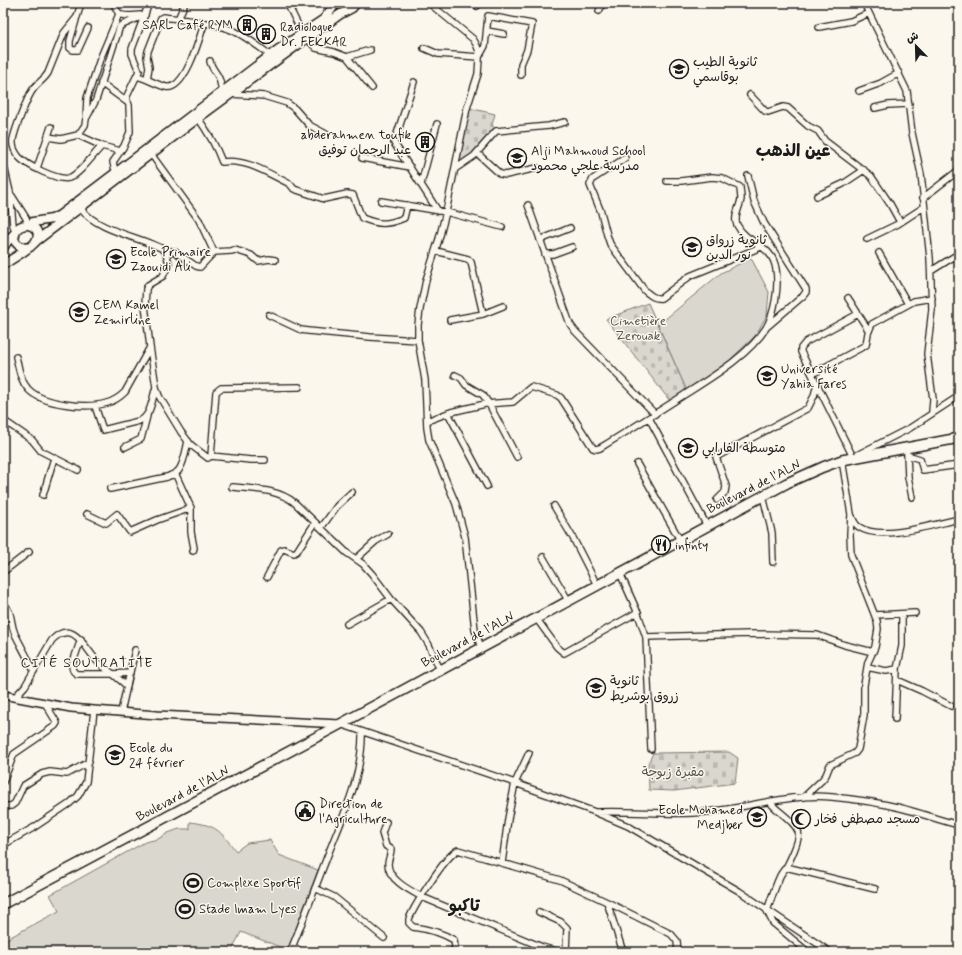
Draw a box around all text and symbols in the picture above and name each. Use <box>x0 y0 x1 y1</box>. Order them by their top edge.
building icon: SARL Café RYM <box>236 14 258 36</box>
place label: SARL Café RYM <box>142 17 233 34</box>
place label: Radiologue Dr. FEKKAR <box>280 19 348 51</box>
building icon: Radiologue Dr. FEKKAR <box>255 23 277 45</box>
north arrow <box>896 26 936 66</box>
text: ش <box>904 29 921 47</box>
place label: ثانوية الطيب بوقاسمي <box>693 54 758 88</box>
school or university icon: ثانوية الطيب بوقاسمي <box>668 58 690 80</box>
place label: abderahmen toufik عبد الرحمان توفيق <box>301 127 411 159</box>
building icon: abderahmen toufik عبد الرحمان توفيق <box>414 131 436 153</box>
district label: عين الذهب <box>756 140 830 162</box>
place label: Alji Mahmoud School مدرسة علجي محمود <box>531 143 646 177</box>
school or university icon: Alji Mahmoud School مدرسة علجي محمود <box>506 147 528 169</box>
place label: ثانوية زرواق نور الدين <box>706 232 768 264</box>
school or university icon: ثانوية زرواق نور الدين <box>681 236 703 258</box>
place label: Ecole Primaire Zaouidi Ali <box>130 244 211 276</box>
school or university icon: Ecole Primaire Zaouidi Ali <box>105 248 127 270</box>
place label: CEM Kamel Zemirline <box>93 297 159 329</box>
school or university icon: CEM Kamel Zemirline <box>68 301 90 323</box>
park label: Cimetière Zerouak <box>610 313 666 345</box>
place label: Université Yahia Fares <box>781 361 847 393</box>
school or university icon: Université Yahia Fares <box>756 365 778 387</box>
school or university icon: متوسطة الفارابي <box>677 437 699 459</box>
place label: متوسطة الفارابي <box>702 440 786 459</box>
street label: Boulevard de l'ALN <box>704 456 804 518</box>
restaurant icon: infinty <box>650 534 672 556</box>
place label: infinty <box>675 537 708 554</box>
street label: Boulevard de l'ALN <box>418 608 518 672</box>
district label: CITÉ SOUTRATITE <box>21 654 153 672</box>
place label: ثانوية زروق بوشريط <box>610 673 679 705</box>
school or university icon: ثانوية زروق بوشريط <box>585 677 607 699</box>
place label: Ecole du 24 février <box>129 740 185 772</box>
school or university icon: Ecole du 24 février <box>104 744 126 766</box>
street label: Boulevard de l'ALN <box>133 762 233 826</box>
park label: مقبرة زبوجة <box>642 764 704 781</box>
place label: Direction de l'Agriculture <box>319 796 388 828</box>
public building icon: Direction de l'Agriculture <box>294 800 316 822</box>
place label: Ecole Mohamed Medjber <box>658 802 744 834</box>
school or university icon: Ecole Mohamed Medjber <box>746 806 768 828</box>
mosque icon: مسجد مصطفى فخار <box>790 808 812 830</box>
place label: مسجد مصطفى فخار <box>814 811 920 828</box>
sports icon: Complexe Sportif <box>182 872 204 894</box>
place label: Complexe Sportif <box>207 875 301 892</box>
district label: تاكبو <box>447 895 481 917</box>
sports icon: Stade Imam Lyes <box>174 898 196 920</box>
place label: Stade Imam Lyes <box>199 901 297 918</box>

